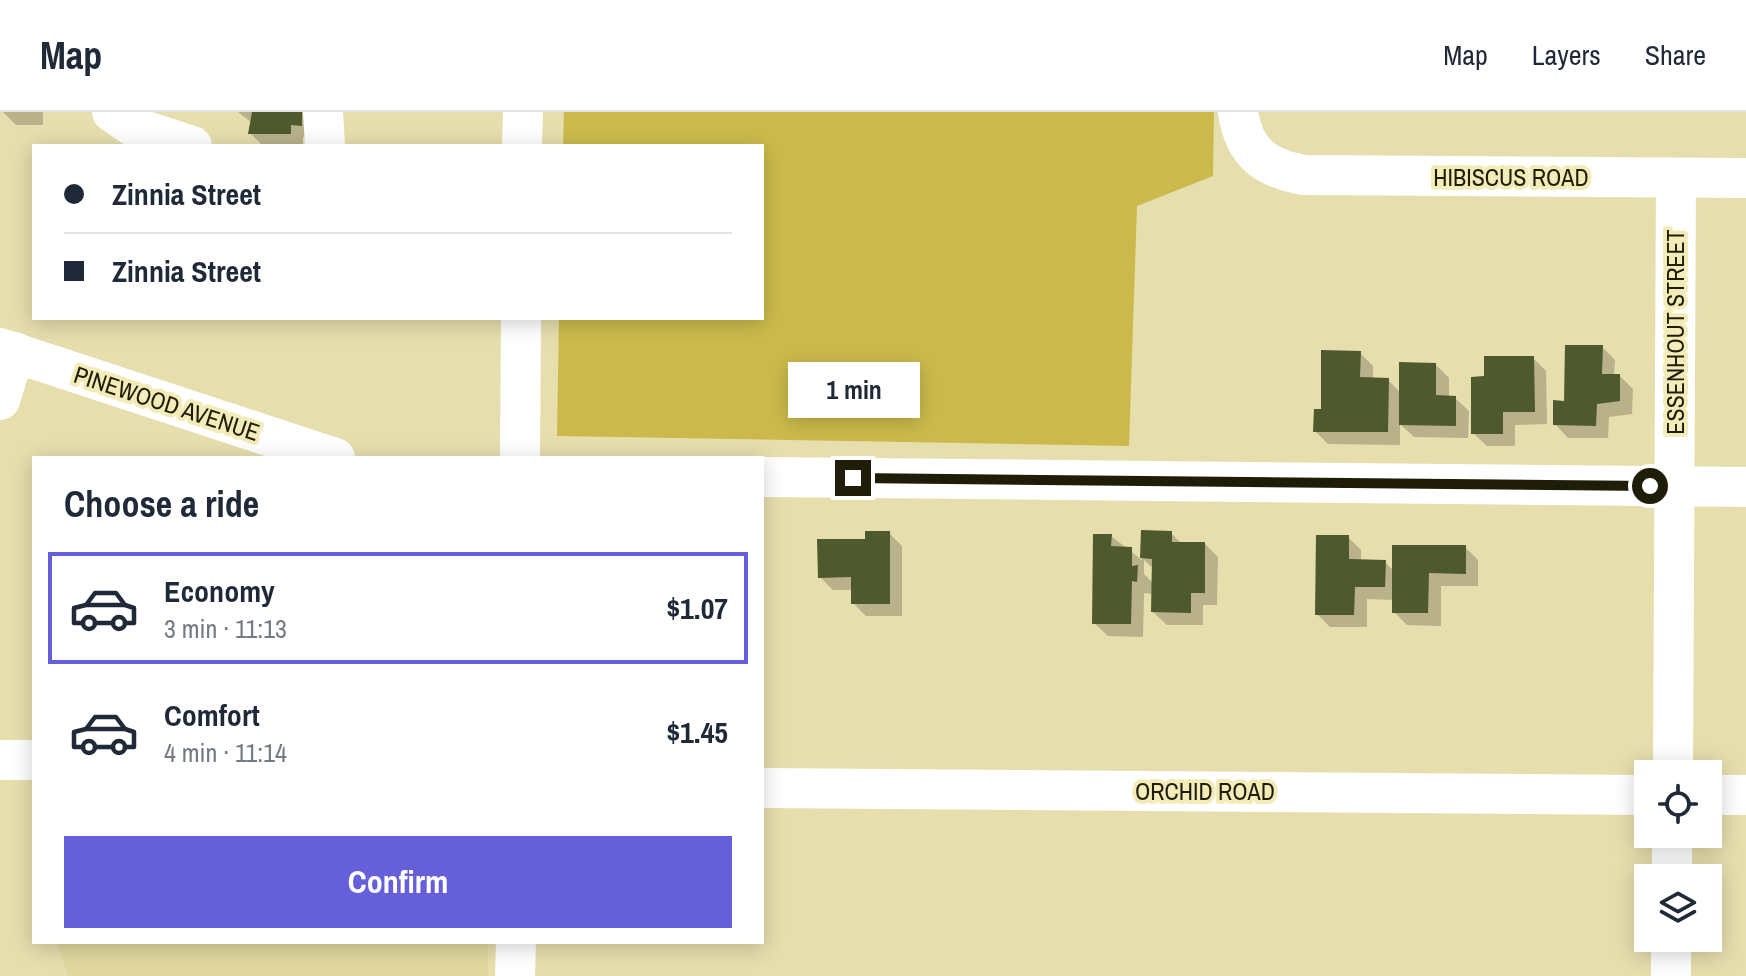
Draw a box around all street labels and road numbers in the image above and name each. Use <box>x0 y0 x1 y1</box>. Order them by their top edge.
street label: HIBISCUS ROAD <box>1433 161 1589 193</box>
street label: ESSENHOUT STREET <box>1659 229 1691 435</box>
street label: PINEWOOD AVENUE <box>70 358 264 448</box>
street label: ORCHID ROAD <box>1135 775 1275 807</box>

